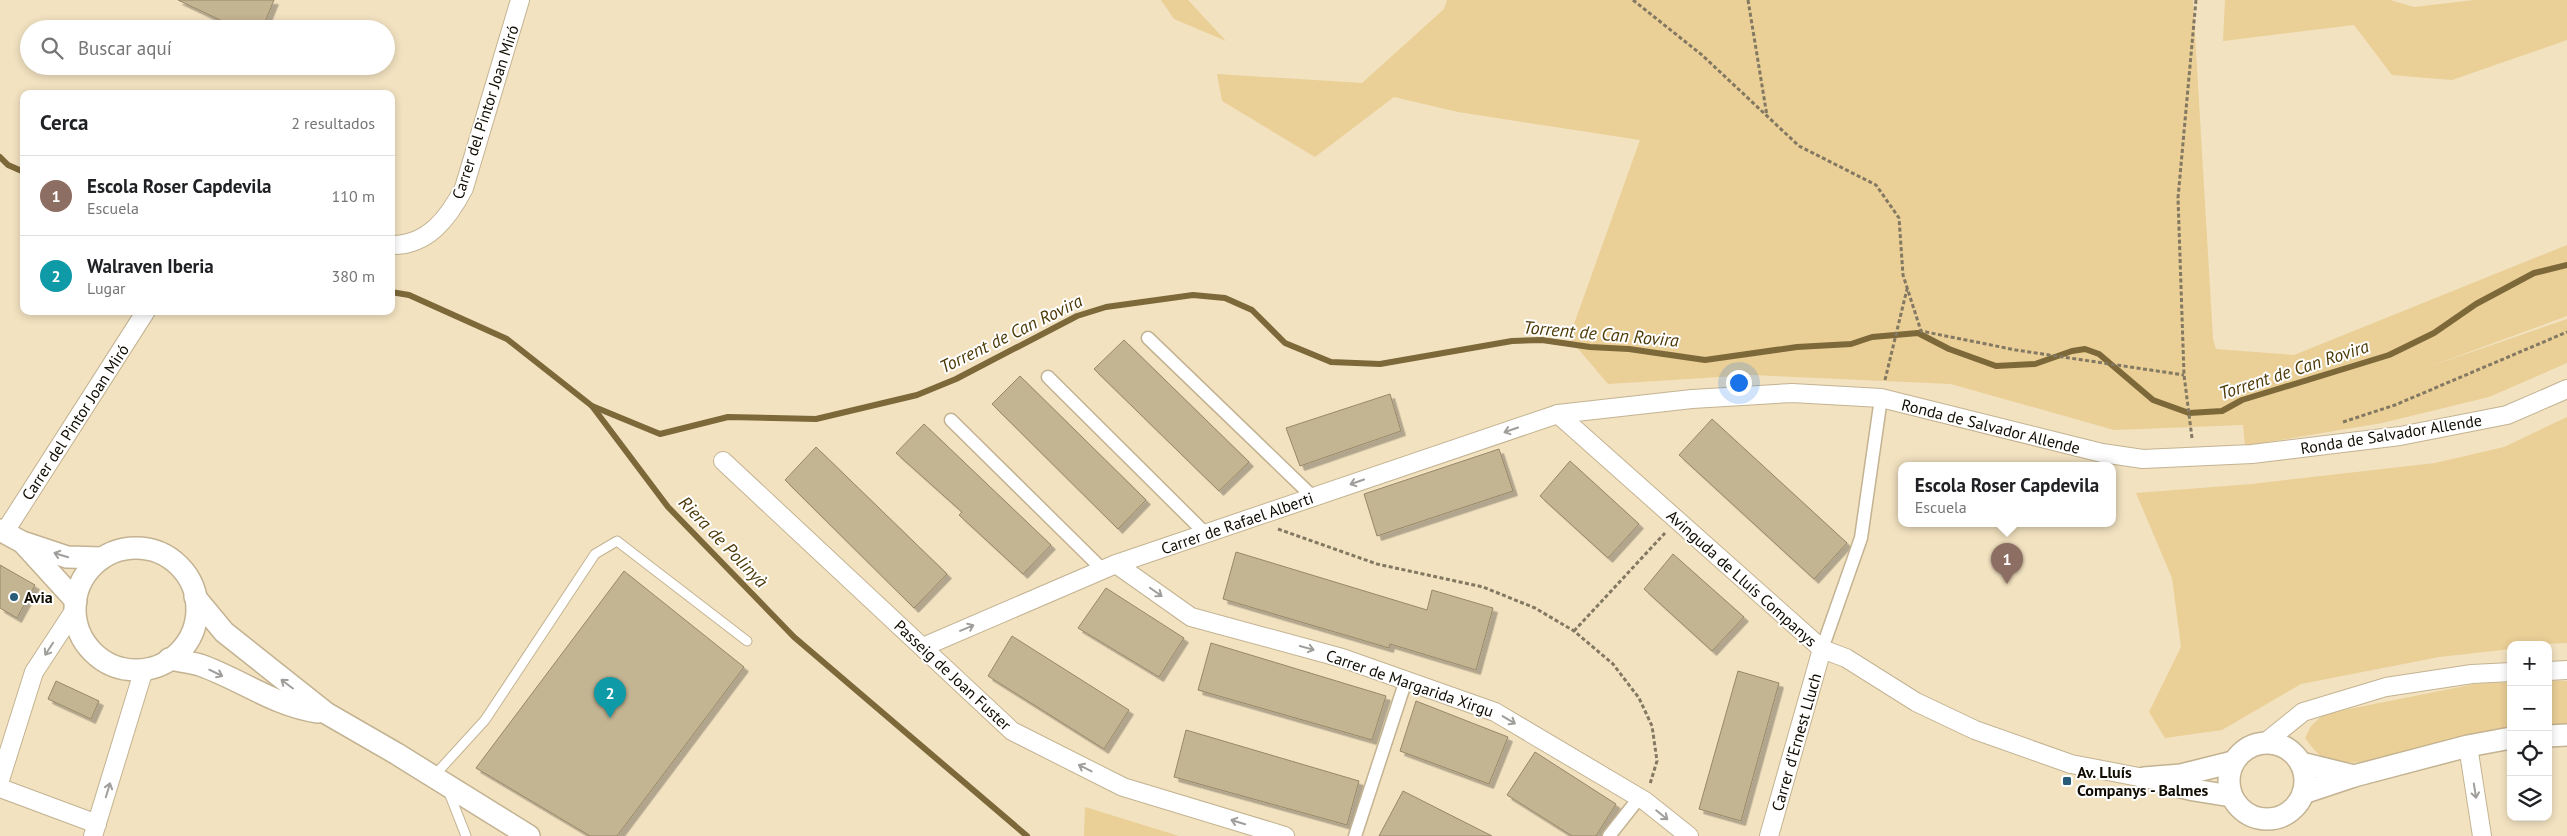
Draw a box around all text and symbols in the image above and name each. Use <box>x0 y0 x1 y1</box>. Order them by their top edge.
search box <box>20 20 395 75</box>
street label: Carrer del Pintor Joan Miró <box>447 22 523 202</box>
icon: search <box>38 34 66 62</box>
text: Buscar aquí <box>78 36 172 60</box>
text: Cerca <box>40 109 89 136</box>
text: 2 resultados <box>291 113 375 133</box>
text: Escola Roser Capdevila <box>87 174 271 198</box>
text: 1 <box>51 186 61 206</box>
text: 110 m <box>332 186 375 206</box>
text: Escuela <box>87 198 139 218</box>
text: Walraven Iberia <box>87 254 214 278</box>
text: 2 <box>51 266 61 286</box>
text: 380 m <box>332 266 375 286</box>
text: Lugar <box>87 278 126 298</box>
water label: Torrent de Can Rovira <box>936 289 1086 378</box>
water label: Torrent de Can Rovira <box>1522 315 1680 352</box>
water label: Torrent de Can Rovira <box>2216 334 2372 405</box>
street label: Carrer del Pintor Joan Miró <box>17 340 133 504</box>
your location <box>1726 370 1752 396</box>
street label: Ronda de Salvador Allende <box>1900 394 2082 458</box>
street label: Ronda de Salvador Allende <box>2299 410 2483 458</box>
one-way arrow <box>1504 426 1520 435</box>
popup <box>1898 462 2116 527</box>
text: Escola Roser Capdevila <box>1915 473 2099 497</box>
one-way arrow <box>1350 478 1366 487</box>
street label: Carrer de Rafael Alberti <box>1158 488 1316 558</box>
water label: Riera de Polinyà <box>674 491 773 592</box>
text: Escuela <box>1915 497 1967 517</box>
street label: Avinguda de Lluís Companys <box>1663 505 1821 651</box>
pin: 1 <box>1991 543 2023 584</box>
one-way arrow <box>54 549 70 559</box>
place label: Avia <box>24 587 53 607</box>
one-way arrow <box>1149 587 1163 597</box>
marker: Avia <box>8 591 20 603</box>
street label: Passeig de Joan Fuster <box>890 616 1016 735</box>
one-way arrow <box>959 623 974 632</box>
map controls <box>2507 641 2552 821</box>
button: + <box>2507 641 2552 686</box>
one-way arrow <box>44 642 54 656</box>
one-way arrow <box>1298 644 1314 653</box>
street label: Carrer de Margarida Xirgu <box>1324 645 1496 721</box>
one-way arrow <box>208 669 223 678</box>
street label: Carrer d'Ernest Lluch <box>1767 671 1825 813</box>
pin: 2 <box>594 677 626 718</box>
one-way arrow <box>281 678 294 689</box>
button: − <box>2507 686 2552 731</box>
one-way arrow <box>1501 716 1515 726</box>
button: locate <box>2507 731 2552 776</box>
place label: Av. Lluís Companys - Balmes <box>2077 762 2209 800</box>
one-way arrow <box>1078 763 1093 772</box>
marker: Av. Lluís Companys - Balmes <box>2061 775 2073 787</box>
button: layers <box>2507 776 2552 821</box>
one-way arrow <box>103 782 113 798</box>
one-way arrow <box>2470 783 2480 799</box>
one-way arrow <box>1655 809 1668 820</box>
one-way arrow <box>1231 816 1247 826</box>

